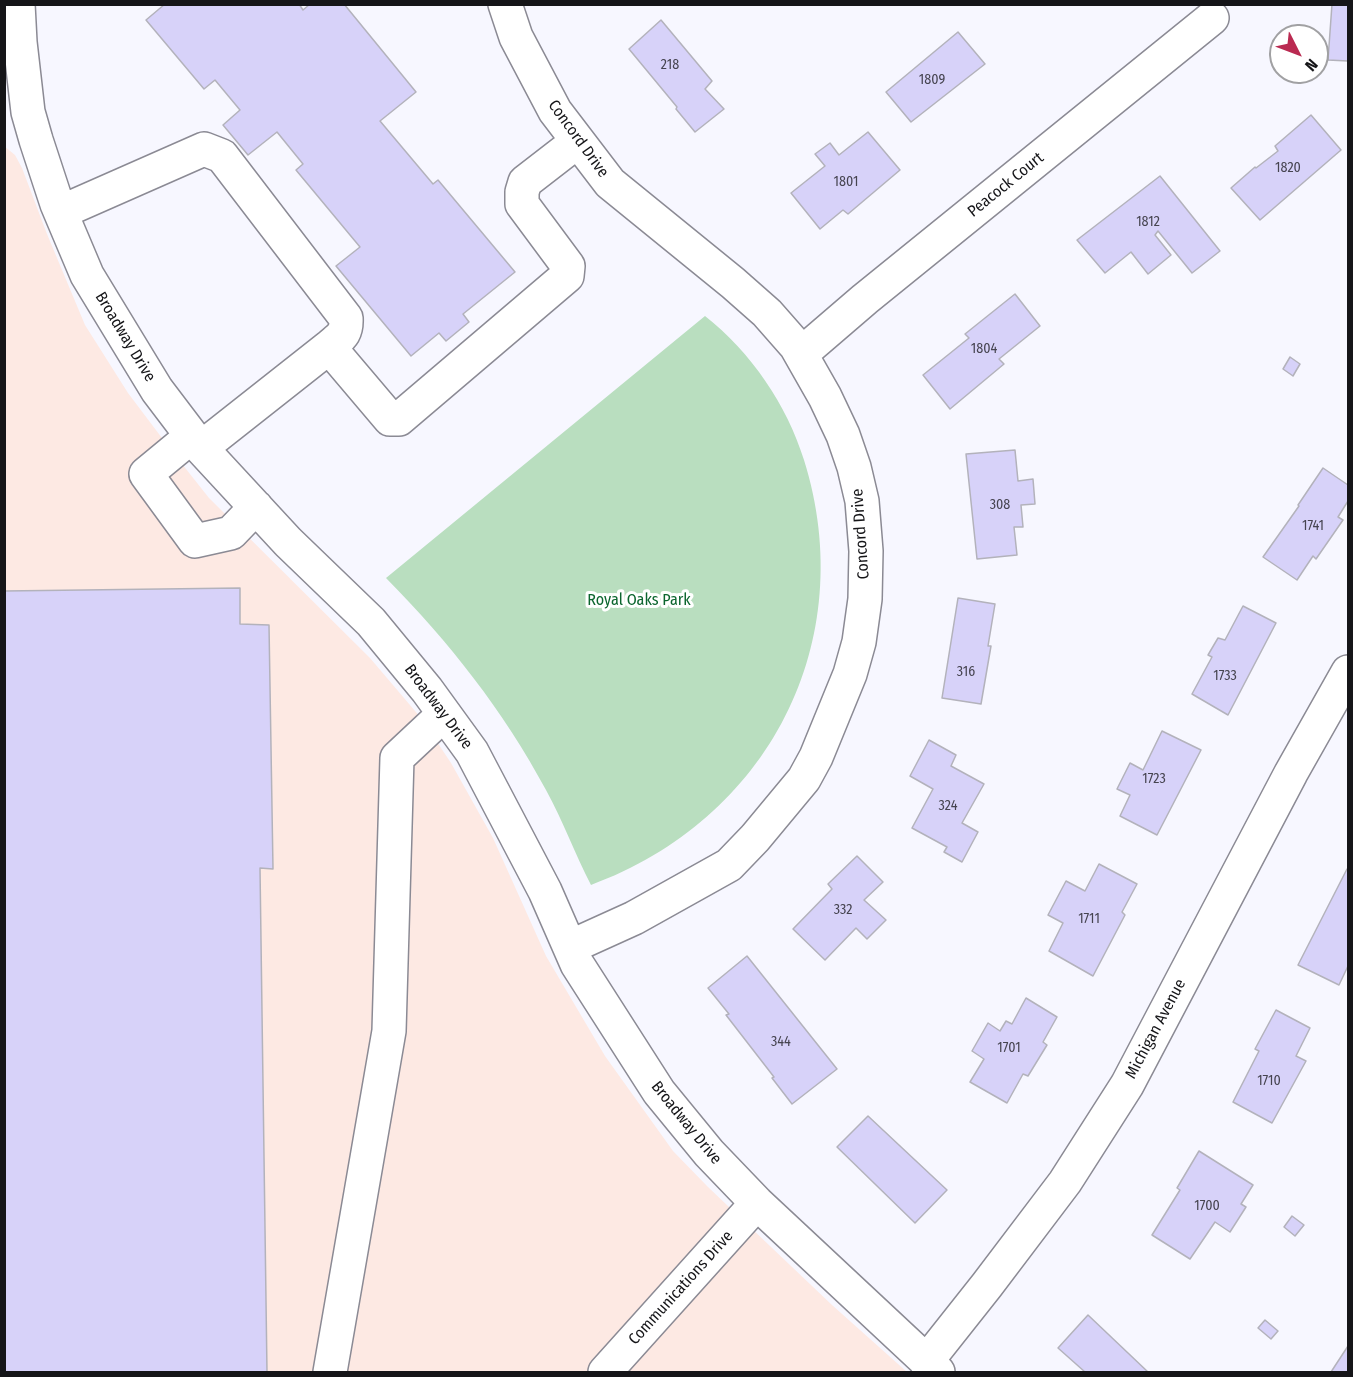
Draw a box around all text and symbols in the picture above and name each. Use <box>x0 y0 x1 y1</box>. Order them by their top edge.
north arrow <box>1269 24 1329 84</box>
text: N <box>1301 55 1322 75</box>
house number: 218 <box>661 57 679 73</box>
house number: 1809 <box>919 72 945 88</box>
street label: Concord Drive <box>544 97 612 181</box>
street label: Peacock Court <box>964 149 1048 221</box>
house number: 1820 <box>1275 160 1301 176</box>
house number: 1801 <box>834 174 858 190</box>
house number: 1812 <box>1136 214 1160 230</box>
street label: Broadway Drive <box>91 289 159 385</box>
house number: 1804 <box>971 341 997 357</box>
street label: Concord Drive <box>848 488 874 580</box>
house number: 308 <box>990 497 1010 513</box>
house number: 1741 <box>1302 518 1324 534</box>
park label: Royal Oaks Park <box>587 591 691 611</box>
street label: Broadway Drive <box>400 661 476 753</box>
house number: 316 <box>957 664 975 680</box>
house number: 1733 <box>1213 668 1237 684</box>
house number: 1723 <box>1142 771 1166 787</box>
house number: 324 <box>939 798 957 814</box>
house number: 332 <box>834 902 852 918</box>
house number: 1711 <box>1078 911 1100 927</box>
street label: Michigan Avenue <box>1122 976 1190 1082</box>
house number: 344 <box>771 1034 791 1050</box>
house number: 1701 <box>997 1040 1021 1056</box>
house number: 1710 <box>1257 1073 1281 1089</box>
street label: Broadway Drive <box>647 1078 725 1168</box>
house number: 1700 <box>1194 1198 1220 1214</box>
street label: Communications Drive <box>625 1227 737 1349</box>

